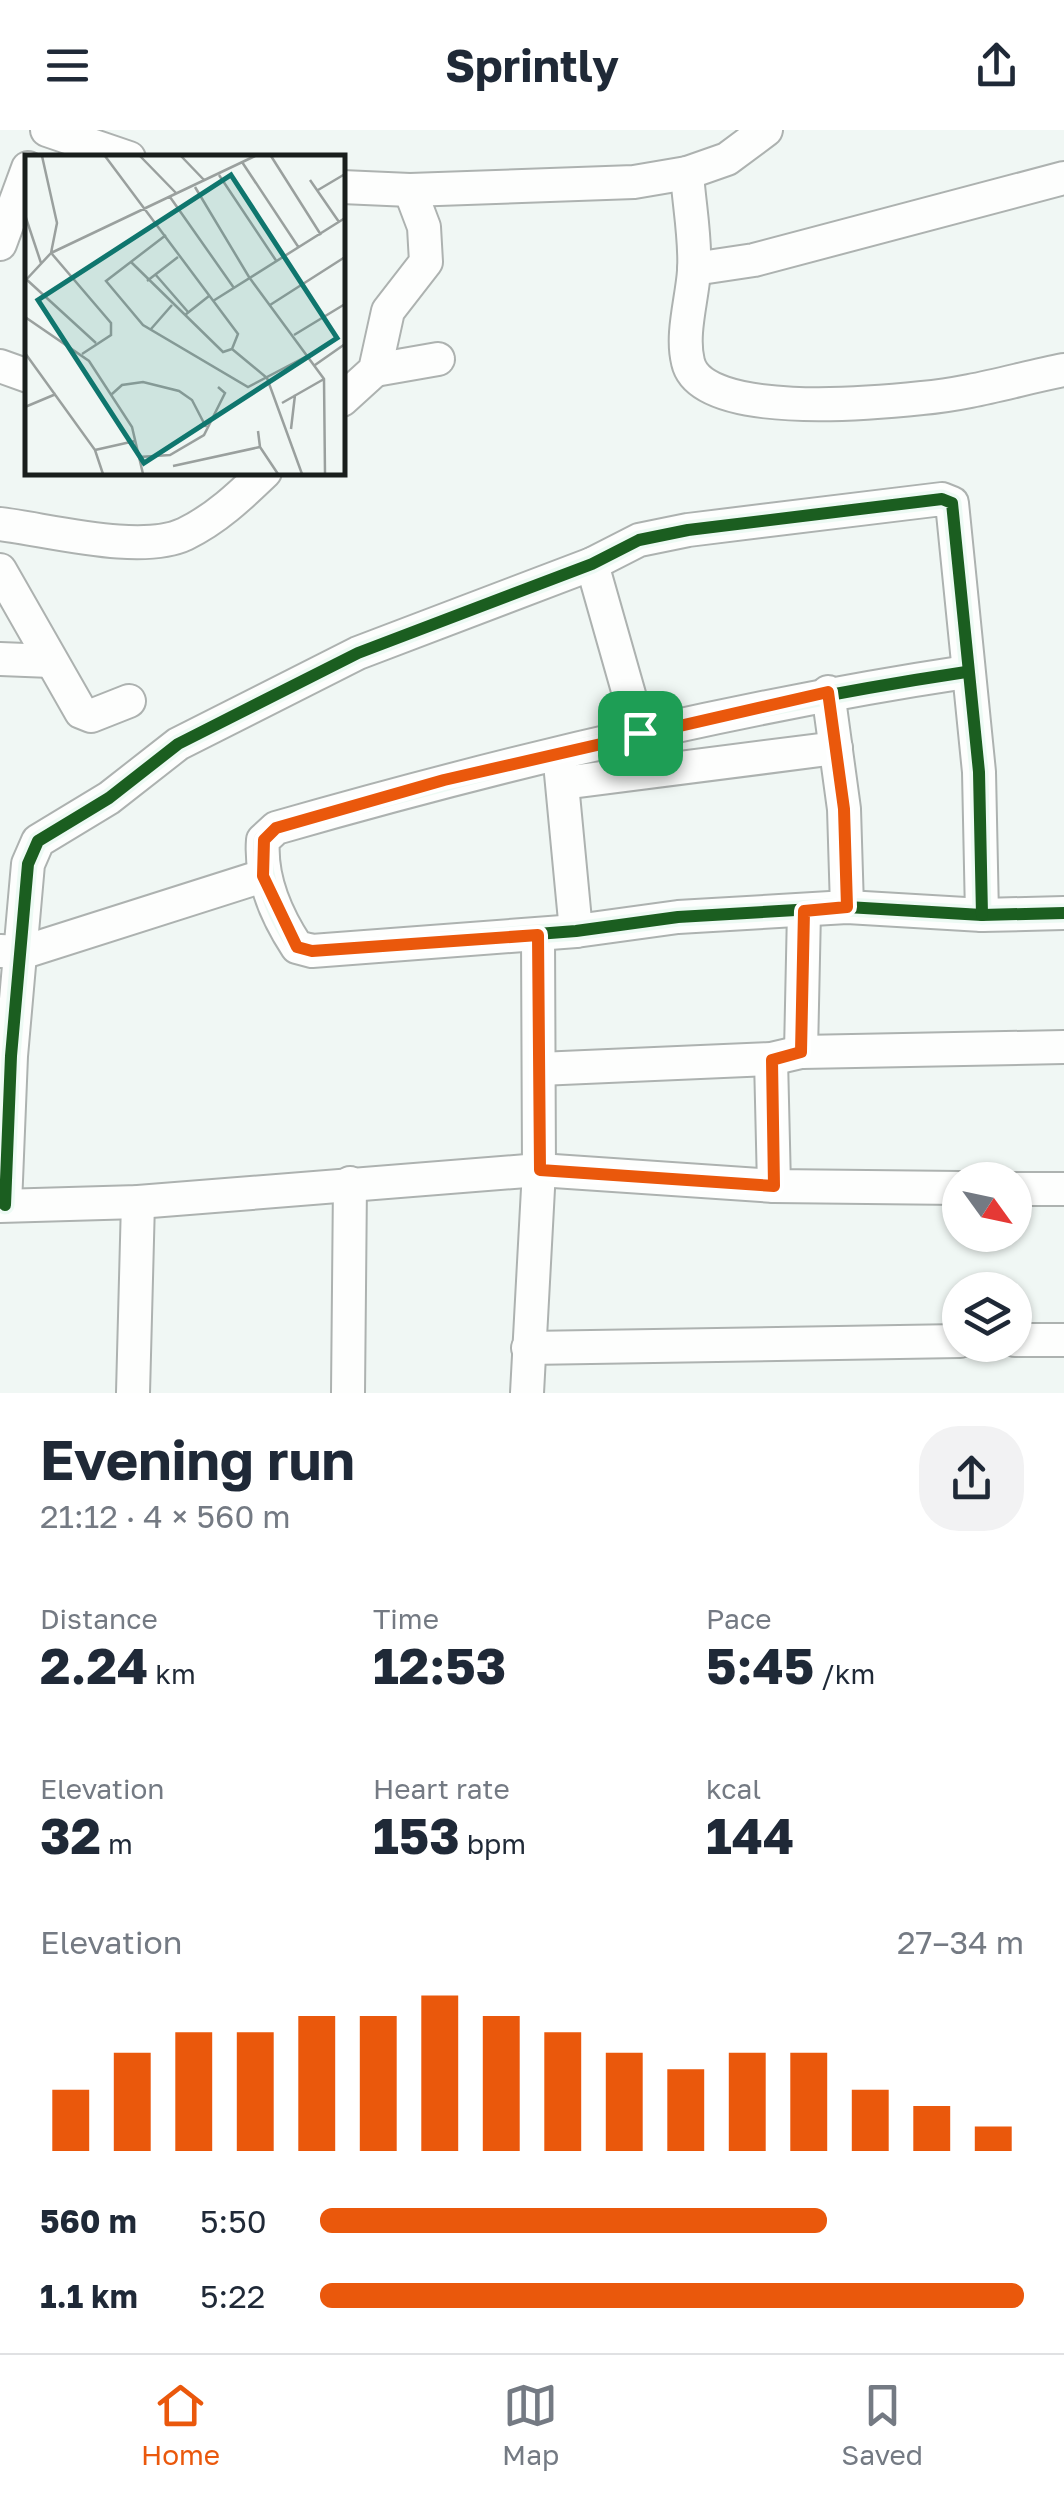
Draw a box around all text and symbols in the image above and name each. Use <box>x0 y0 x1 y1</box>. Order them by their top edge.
icon: menu <box>40 38 95 93</box>
text: Sprintly <box>445 38 619 92</box>
icon: share <box>969 38 1024 93</box>
inset map <box>25 155 345 475</box>
pin <box>598 691 683 776</box>
icon: arrive <box>613 706 668 761</box>
north arrow <box>942 1162 1032 1252</box>
map controls <box>942 1162 1032 1362</box>
button: layers <box>942 1272 1032 1362</box>
text: Evening run <box>40 1426 355 1492</box>
button: share <box>919 1426 1024 1531</box>
text: 21:12 · 4 × 560 m <box>40 1497 291 1535</box>
text: Distance <box>40 1602 158 1635</box>
text: Time <box>373 1602 439 1635</box>
text: Pace <box>706 1602 771 1635</box>
text: 2.24 <box>40 1635 148 1695</box>
text: 12:53 <box>373 1635 506 1695</box>
text: 5:45 <box>706 1635 814 1695</box>
text: km <box>148 1657 196 1690</box>
text: /km <box>814 1657 875 1690</box>
text: Elevation <box>40 1772 165 1805</box>
text: Heart rate <box>373 1772 510 1805</box>
text: kcal <box>706 1772 761 1805</box>
text: 32 <box>40 1805 101 1865</box>
text: 153 <box>373 1805 460 1865</box>
text: 144 <box>706 1805 794 1865</box>
text: m <box>101 1827 133 1860</box>
text: bpm <box>460 1827 526 1860</box>
text: Elevation <box>40 1923 182 1961</box>
text: 27–34 m <box>897 1923 1024 1961</box>
text: 560 m <box>40 2202 137 2240</box>
text: 5:50 <box>200 2202 267 2240</box>
text: 1.1 km <box>40 2277 138 2315</box>
text: 5:22 <box>200 2277 265 2315</box>
tab: Home <box>141 2378 220 2471</box>
tab: Map <box>502 2378 559 2471</box>
tab: Saved <box>841 2378 923 2471</box>

